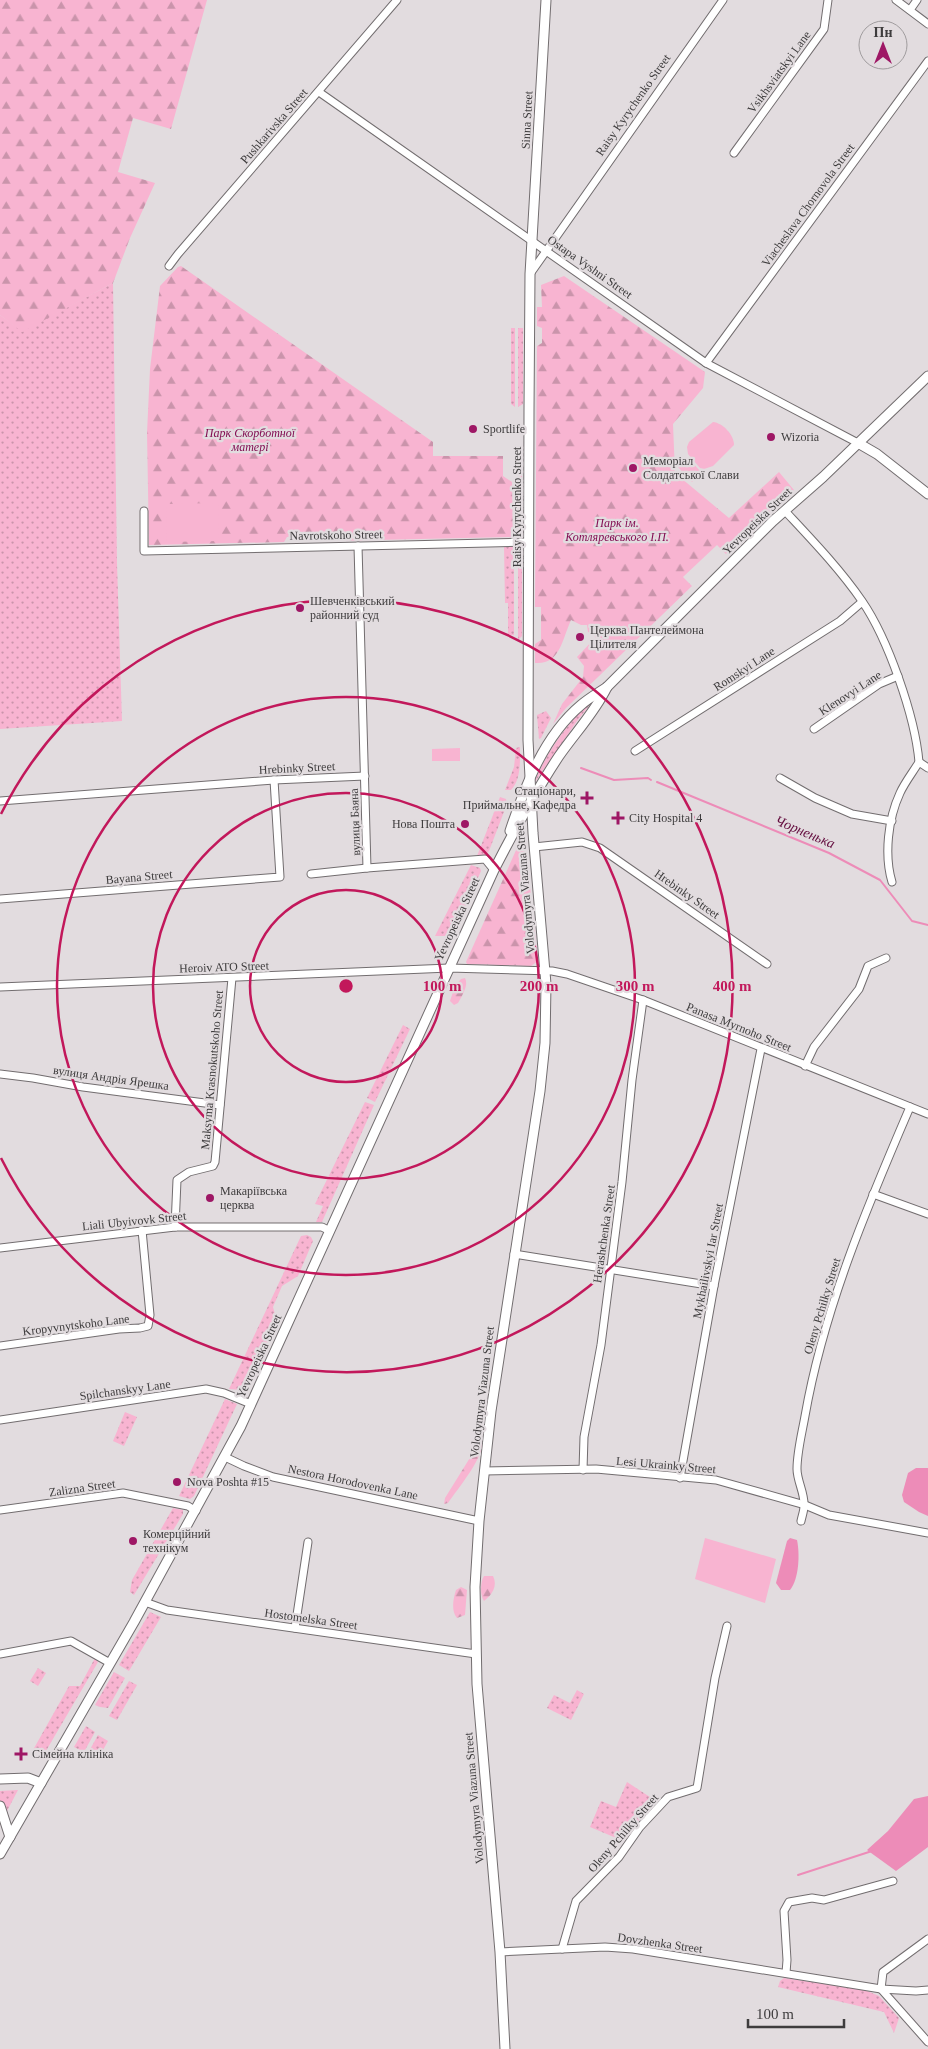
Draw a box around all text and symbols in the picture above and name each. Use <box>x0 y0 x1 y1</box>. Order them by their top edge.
north arrow <box>858 20 908 70</box>
text: Пн <box>874 25 892 40</box>
street label: Vsikhsviatskyi Lane <box>744 28 814 116</box>
street label: Raisy Kyrychenko Street <box>593 51 674 158</box>
street label: Pushkarivska Street <box>238 85 311 166</box>
street label: Sinna Street <box>518 90 536 149</box>
street label: Viacheslava Chornovola Street <box>759 140 858 269</box>
street label: Ostapa Vyshni Street <box>545 232 636 302</box>
place label: Sportlife <box>483 422 525 436</box>
marker: Sportlife <box>467 423 479 435</box>
park label: Парк Скорботної матері <box>204 426 296 454</box>
place label: Wizoria <box>781 430 820 444</box>
marker: Wizoria <box>765 431 777 443</box>
street label: Raisy Kyrychenko Street <box>510 446 524 567</box>
place label: Меморіал Солдатської Слави <box>643 454 740 482</box>
marker: Меморіал Солдатської Слави <box>627 462 639 474</box>
street label: Yevropeiska Street <box>720 484 795 557</box>
park label: Парк ім. Котляревського І.П. <box>564 516 669 544</box>
street label: Navrotskoho Street <box>289 527 383 543</box>
place label: Шевченківський районний суд <box>310 594 395 622</box>
marker: Шевченківський районний суд <box>294 602 306 614</box>
place label: Церква Пантелеймона Цілителя <box>590 623 704 651</box>
marker: Церква Пантелеймона Цілителя <box>574 631 586 643</box>
street label: Romskyi Lane <box>711 644 777 694</box>
street label: Klenovyi Lane <box>816 668 884 718</box>
street label: Hrebinky Street <box>259 759 336 777</box>
place label: Стаціонари, Приймальне, Кафедра <box>463 784 577 812</box>
street label: вулиця Баяна <box>347 787 363 856</box>
marker: Стаціонари, Приймальне, Кафедра <box>580 791 594 805</box>
marker: City Hospital 4 <box>611 811 625 825</box>
place label: City Hospital 4 <box>629 811 702 825</box>
water label: Чорненька <box>773 813 837 851</box>
place label: Нова Пошта <box>392 817 456 831</box>
marker: Нова Пошта <box>459 818 471 830</box>
street label: Volodymyra Viazuna Street <box>512 821 538 954</box>
street label: Hrebinky Street <box>652 866 723 922</box>
street label: Bayana Street <box>105 867 174 887</box>
street label: Yevropeiska Street <box>432 874 483 963</box>
street label: Heroiv ATO Street <box>179 958 270 976</box>
centre of rings <box>337 977 355 995</box>
text: 100 m <box>423 978 462 994</box>
text: 200 m <box>520 978 559 994</box>
text: 300 m <box>616 978 655 994</box>
text: 400 m <box>713 978 752 994</box>
street label: Maksyma Krasnokutskoho Street <box>198 989 226 1150</box>
street label: Panasa Myrnoho Street <box>684 1000 794 1055</box>
street label: вулиця Андрія Ярешка <box>52 1063 170 1093</box>
street label: Herashchenka Street <box>590 1183 618 1284</box>
place label: Макаріївська церква <box>220 1184 288 1212</box>
marker: Макаріївська церква <box>204 1192 216 1204</box>
street label: Mykhailivskyi Iar Street <box>690 1201 726 1320</box>
street label: Liali Ubyivovk Street <box>81 1208 187 1233</box>
street label: Oleny Pchilky Street <box>801 1256 844 1356</box>
street label: Kropyvnytskoho Lane <box>22 1311 130 1339</box>
street label: Yevropeiska Street <box>234 1311 285 1400</box>
street label: Volodymyra Viazuna Street <box>467 1325 497 1458</box>
street label: Spilchanskyy Lane <box>79 1377 171 1403</box>
street label: Lesi Ukrainky Street <box>616 1454 717 1476</box>
street label: Nestora Horodovenka Lane <box>287 1461 419 1503</box>
place label: Nova Poshta #15 <box>187 1475 269 1489</box>
street label: Zalizna Street <box>48 1476 117 1500</box>
marker: Nova Poshta #15 <box>171 1476 183 1488</box>
place label: Комерційний технікум <box>143 1527 211 1555</box>
marker: Комерційний технікум <box>127 1535 139 1547</box>
street label: Hostomelska Street <box>264 1606 359 1633</box>
street label: Volodymyra Viazuna Street <box>461 1731 487 1864</box>
marker: Сімейна клініка <box>14 1747 28 1761</box>
place label: Сімейна клініка <box>32 1747 114 1761</box>
street label: Oleny Pchilky Street <box>585 1790 662 1875</box>
street label: Dovzhenka Street <box>617 1930 704 1956</box>
scale bar <box>748 1996 844 2028</box>
text: 100 m <box>756 2006 794 2022</box>

